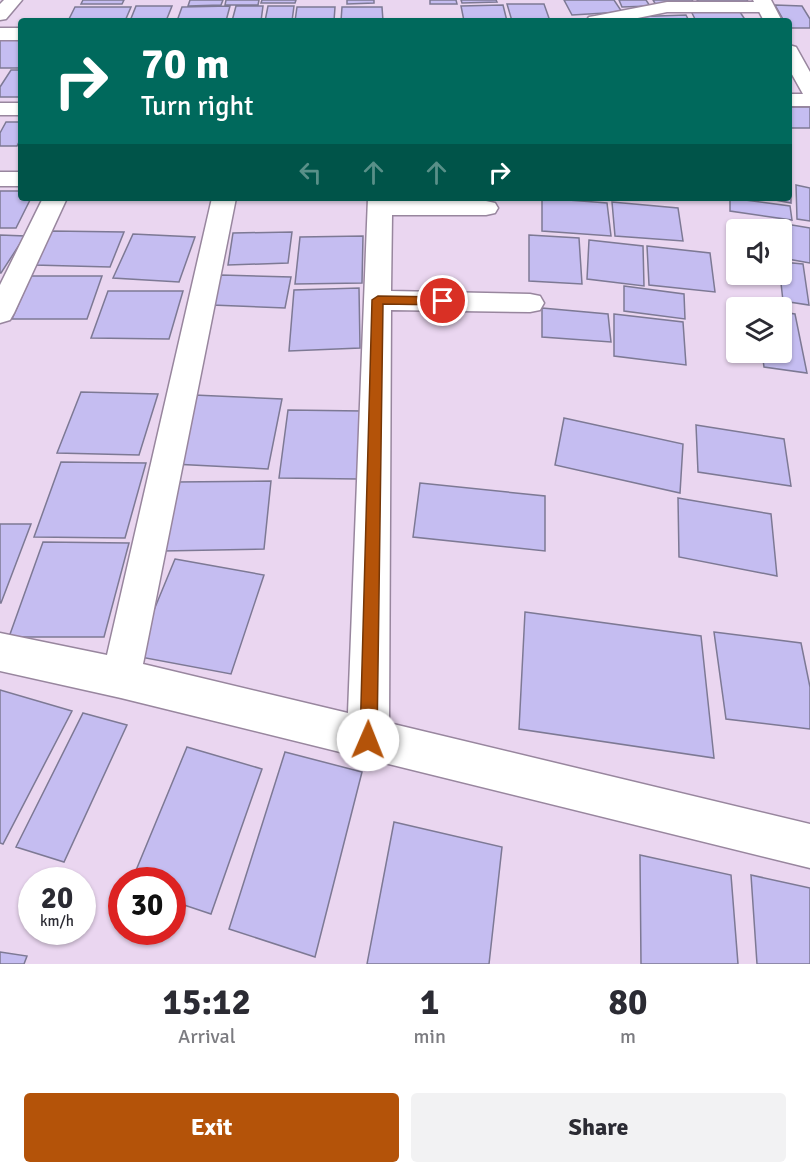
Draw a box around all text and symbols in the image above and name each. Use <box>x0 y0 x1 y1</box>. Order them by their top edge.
text: 70 m <box>141 39 230 90</box>
icon: right <box>42 42 120 120</box>
text: Turn right <box>141 90 254 123</box>
icon: left <box>294 156 327 189</box>
icon: ahead <box>357 156 390 189</box>
icon: ahead <box>420 156 453 189</box>
icon: right <box>483 156 516 189</box>
map controls <box>726 219 792 363</box>
button: sound <box>726 219 792 285</box>
pin <box>417 275 468 326</box>
icon: arrive <box>426 284 459 317</box>
button: layers <box>726 297 792 363</box>
position arrow <box>336 708 400 772</box>
speed limit sign: 30 <box>108 867 186 945</box>
text: 20 <box>41 880 73 917</box>
text: km/h <box>40 912 74 930</box>
text: 15:12 <box>163 980 251 1025</box>
text: 1 <box>420 980 439 1025</box>
text: 80 <box>608 980 647 1025</box>
text: Arrival <box>178 1024 236 1049</box>
text: min <box>414 1024 446 1049</box>
text: m <box>620 1024 636 1049</box>
button: Exit <box>24 1093 399 1162</box>
button: Share <box>411 1093 786 1162</box>

